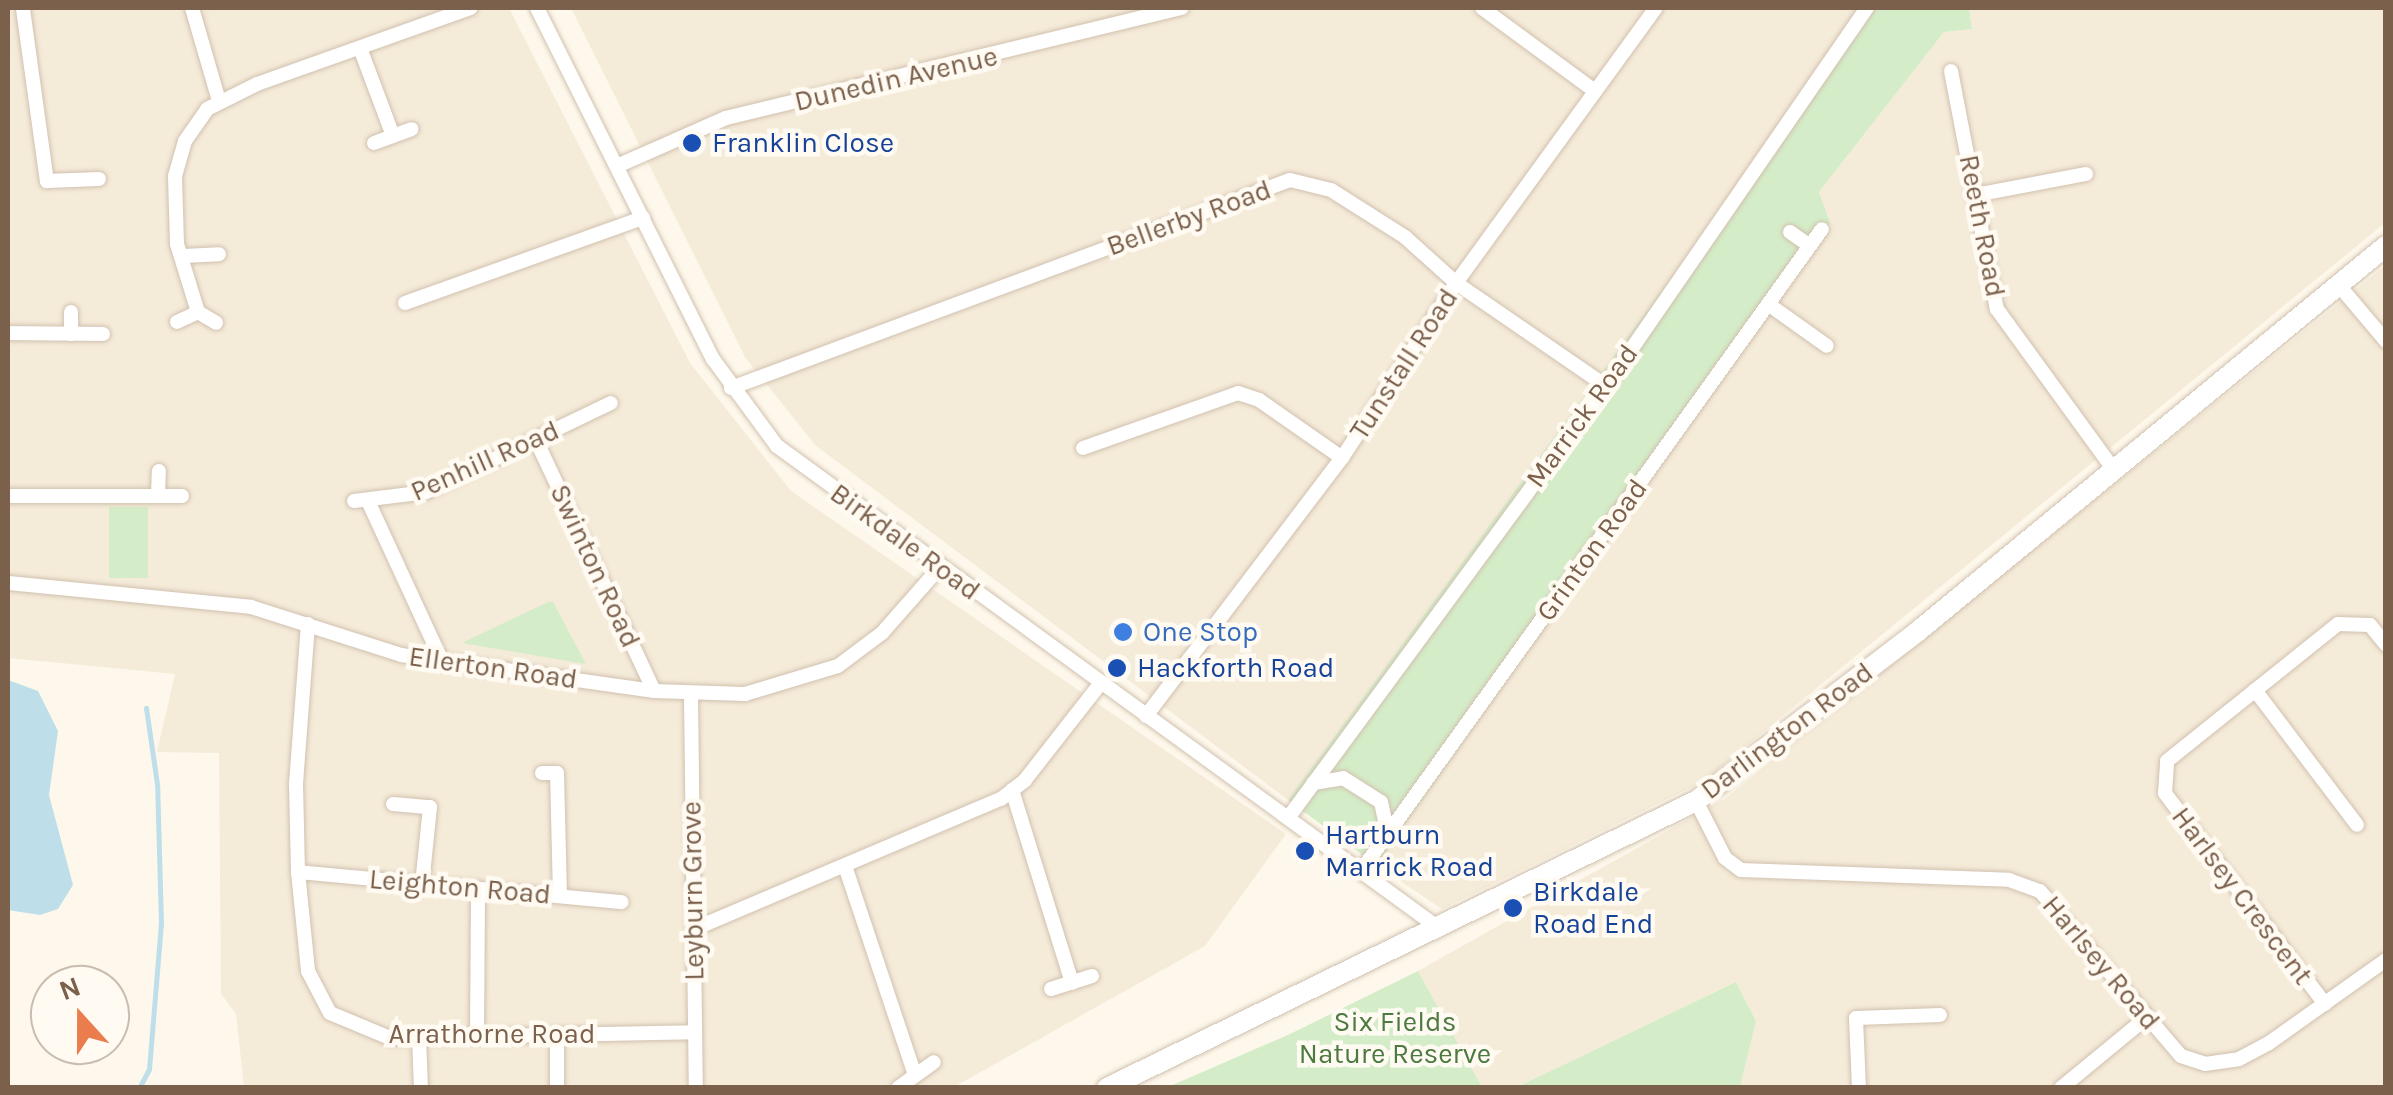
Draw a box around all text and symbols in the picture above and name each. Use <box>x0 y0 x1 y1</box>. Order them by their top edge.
street label: Dunedin Avenue <box>791 39 1001 119</box>
place label: Franklin Close <box>712 126 894 160</box>
marker: Franklin Close <box>681 132 703 154</box>
street label: Reeth Road <box>1952 152 2012 300</box>
street label: Bellerby Road <box>1102 173 1276 263</box>
street label: Tunstall Road <box>1343 282 1465 446</box>
street label: Marrick Road <box>1519 338 1645 494</box>
street label: Penhill Road <box>406 413 564 509</box>
street label: Grinton Road <box>1529 472 1655 628</box>
street label: Birkdale Road <box>824 476 986 608</box>
street label: Swinton Road <box>543 479 647 653</box>
place label: One Stop <box>1143 615 1258 649</box>
marker: One Stop <box>1112 621 1134 643</box>
street label: Ellerton Road <box>407 640 579 696</box>
place label: Hackforth Road <box>1137 651 1334 685</box>
street label: Darlington Road <box>1694 655 1880 807</box>
marker: Hackforth Road <box>1106 657 1128 679</box>
street label: Leyburn Grove <box>675 801 711 981</box>
street label: Harlsey Crescent <box>2164 801 2320 991</box>
place label: Hartburn Marrick Road <box>1325 818 1494 884</box>
marker: Hartburn Marrick Road <box>1294 840 1316 862</box>
street label: Leighton Road <box>368 862 552 912</box>
place label: Birkdale Road End <box>1533 875 1653 941</box>
street label: Harlsey Road <box>2035 889 2167 1037</box>
marker: Birkdale Road End <box>1502 897 1524 919</box>
north arrow <box>30 965 130 1065</box>
text: N <box>54 969 85 1007</box>
park label: Six Fields Nature Reserve <box>1299 1005 1491 1071</box>
street label: Arrathorne Road <box>389 1017 595 1051</box>

